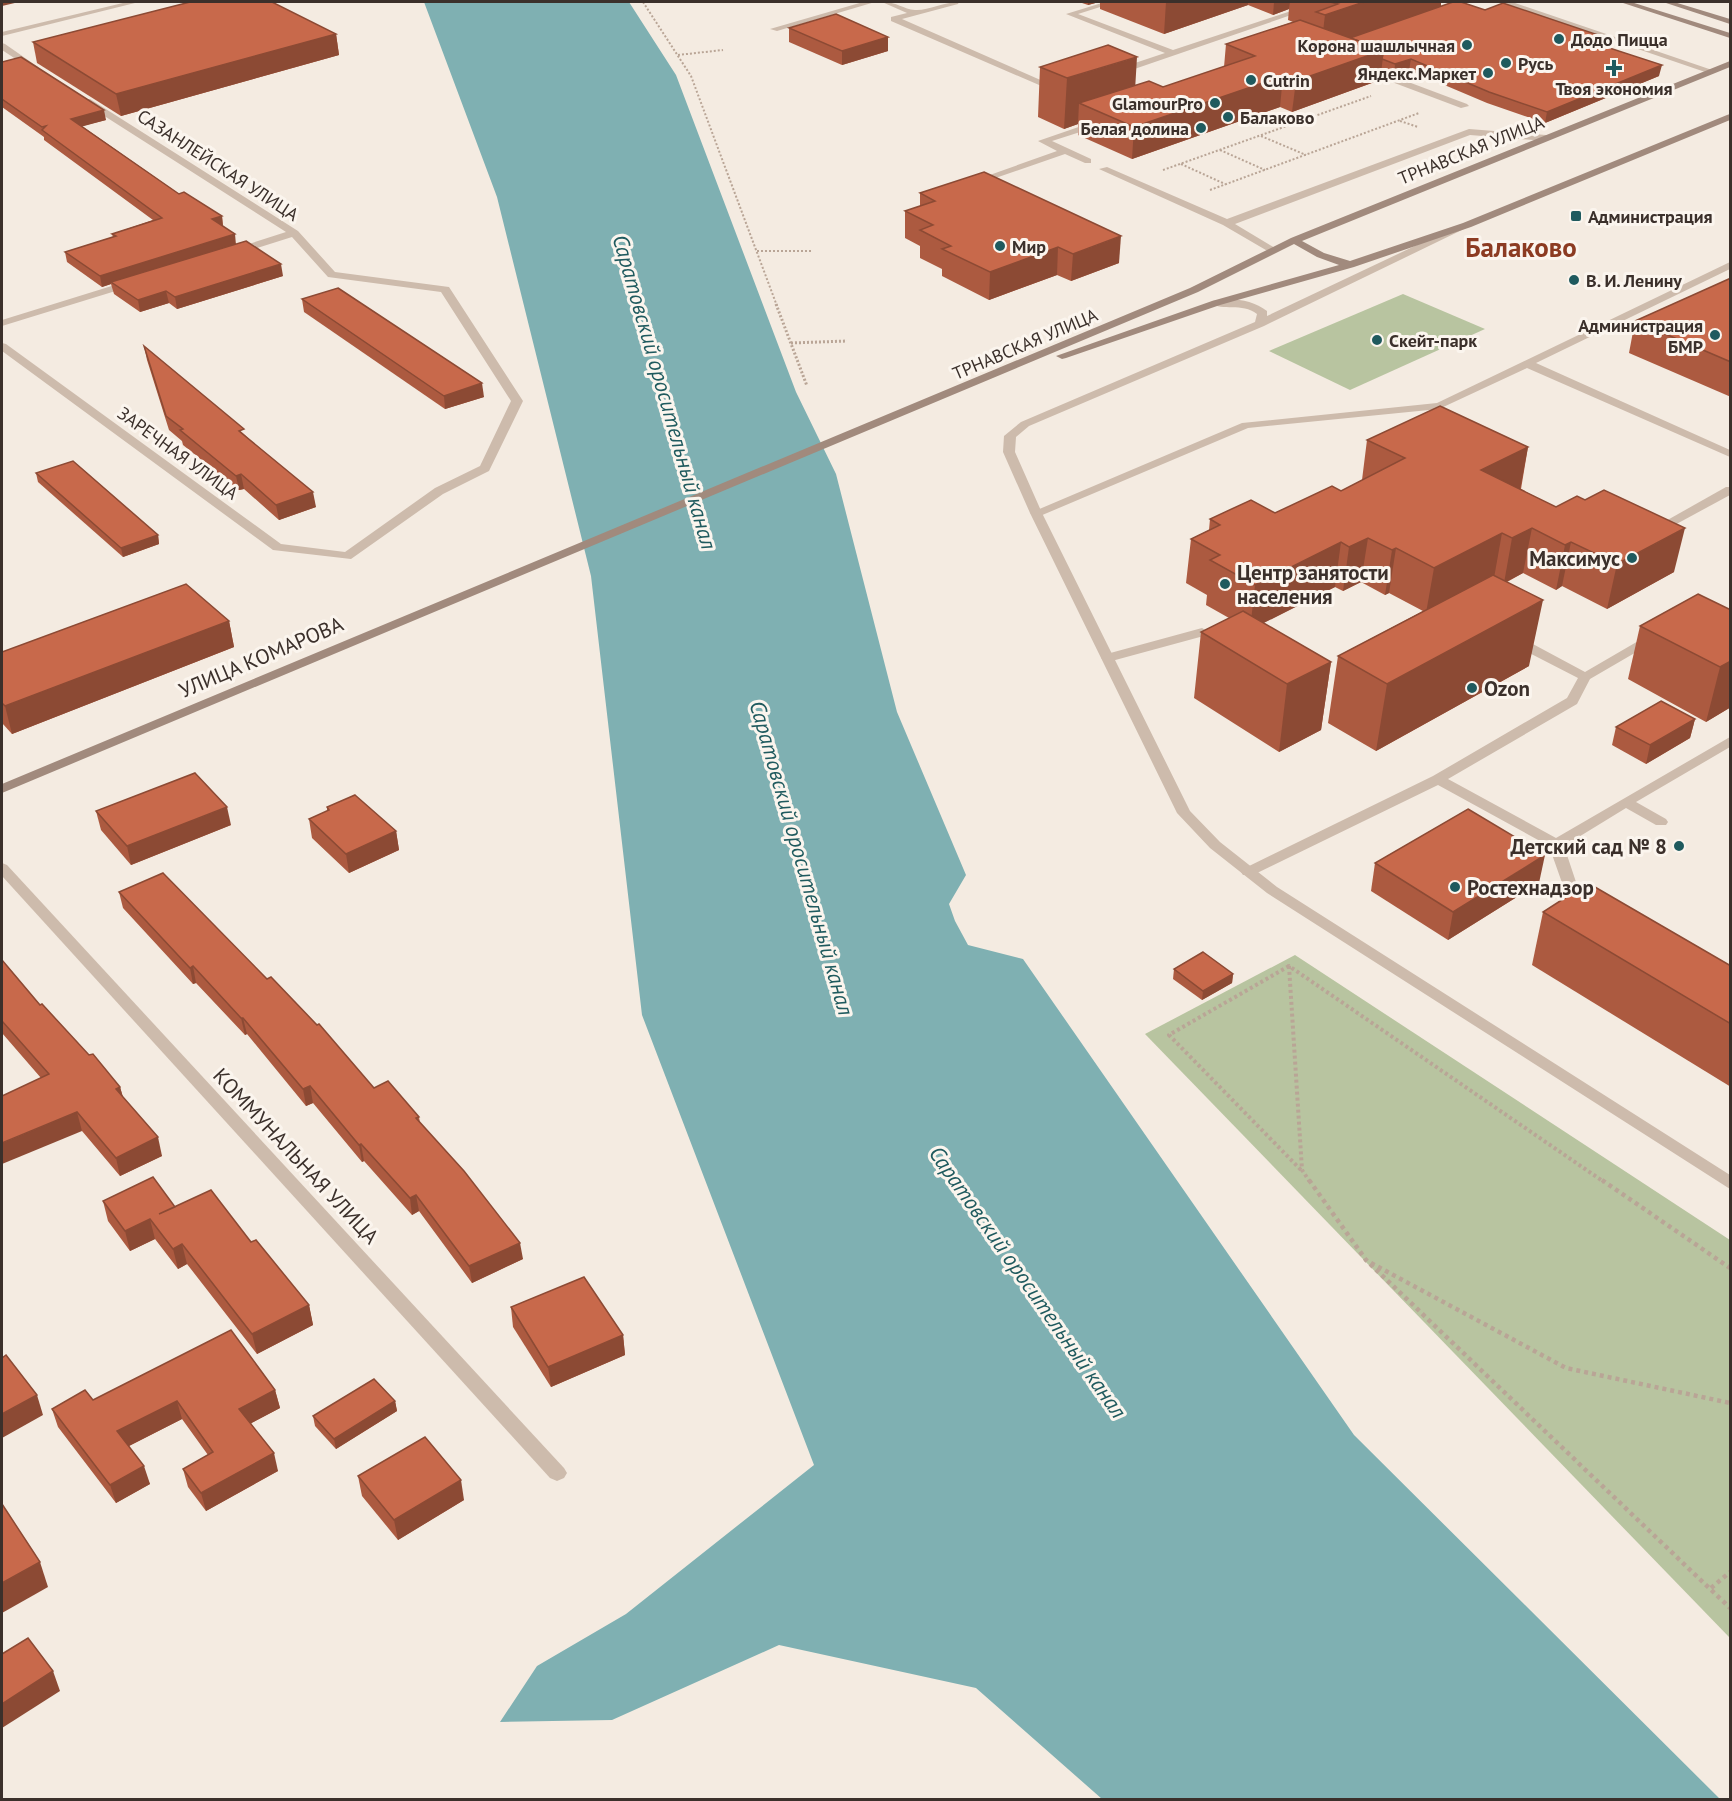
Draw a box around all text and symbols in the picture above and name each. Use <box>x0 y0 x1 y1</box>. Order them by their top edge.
place label: Додо Пицца <box>1571 28 1668 51</box>
marker: Додо Пицца <box>1552 32 1566 46</box>
place label: Корона шашлычная <box>1298 34 1455 57</box>
marker: Корона шашлычная <box>1460 38 1474 52</box>
place label: Русь <box>1518 52 1554 75</box>
marker: Русь <box>1499 56 1513 70</box>
marker: Твоя экономия <box>1607 61 1621 75</box>
place label: Яндекс.Маркет <box>1357 62 1476 85</box>
marker: Яндекс.Маркет <box>1481 66 1495 80</box>
place label: Cutrin <box>1263 69 1310 92</box>
marker: Cutrin <box>1244 73 1258 87</box>
place label: Твоя экономия <box>1555 77 1673 100</box>
place label: GlamourPro <box>1112 92 1203 115</box>
marker: GlamourPro <box>1208 96 1222 110</box>
street label: САЗАНЛЕЙСКАЯ УЛИЦА <box>133 104 303 226</box>
place label: Балаково <box>1240 106 1315 129</box>
marker: Балаково <box>1221 110 1235 124</box>
street label: ТРНАВСКАЯ УЛИЦА <box>1395 110 1548 190</box>
place label: Белая долина <box>1080 117 1189 140</box>
marker: Белая долина <box>1194 121 1208 135</box>
place label: Администрация <box>1588 205 1713 228</box>
marker: Администрация <box>1569 209 1583 223</box>
district label: Балаково <box>1465 230 1577 264</box>
water label: Саратовский оросительный канал <box>607 231 723 553</box>
place label: Мир <box>1012 235 1046 258</box>
marker: Мир <box>993 239 1007 253</box>
place label: В. И. Ленину <box>1586 269 1682 292</box>
marker: В. И. Ленину <box>1567 273 1581 287</box>
street label: ТРНАВСКАЯ УЛИЦА <box>949 303 1101 385</box>
place label: Администрация БМР <box>1578 314 1703 358</box>
marker: Администрация БМР <box>1708 328 1722 342</box>
place label: Скейт-парк <box>1389 329 1477 352</box>
marker: Скейт-парк <box>1370 333 1384 347</box>
street label: ЗАРЕЧНАЯ УЛИЦА <box>113 401 243 505</box>
place label: Максимус <box>1529 545 1620 572</box>
marker: Максимус <box>1625 551 1639 565</box>
place label: Центр занятости населения <box>1237 559 1389 610</box>
marker: Центр занятости населения <box>1218 577 1232 591</box>
street label: УЛИЦА КОМАРОВА <box>175 610 348 704</box>
place label: Ozon <box>1484 675 1530 702</box>
marker: Ozon <box>1465 681 1479 695</box>
water label: Саратовский оросительный канал <box>744 697 860 1019</box>
place label: Детский сад № 8 <box>1510 833 1667 860</box>
marker: Детский сад № 8 <box>1672 839 1686 853</box>
place label: Ростехнадзор <box>1467 874 1594 901</box>
marker: Ростехнадзор <box>1448 880 1462 894</box>
street label: КОММУНАЛЬНАЯ УЛИЦА <box>207 1062 385 1250</box>
water label: Саратовский оросительный канал <box>923 1140 1133 1424</box>

